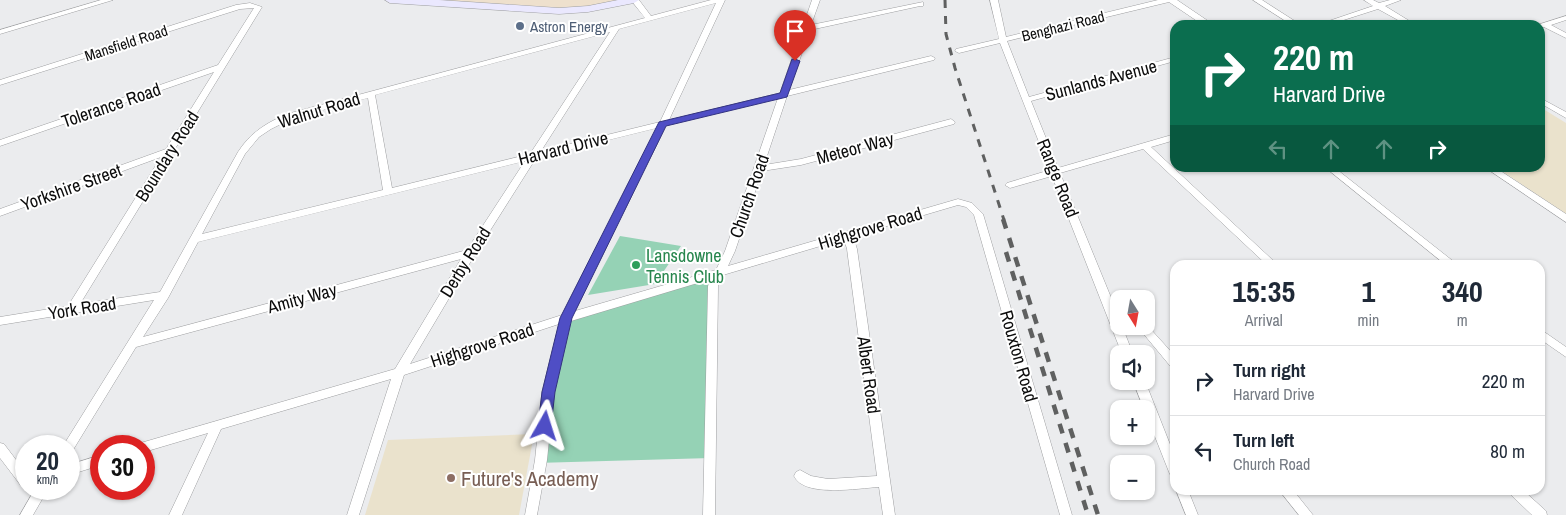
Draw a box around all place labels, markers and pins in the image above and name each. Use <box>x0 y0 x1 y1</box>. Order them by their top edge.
pin <box>774 10 816 61</box>
place label: Astron Energy <box>529 16 609 37</box>
marker: Astron Energy <box>514 20 526 32</box>
place label: Lansdowne Tennis Club <box>646 243 724 289</box>
marker: Lansdowne Tennis Club <box>630 259 642 271</box>
place label: Future's Academy <box>461 464 599 493</box>
marker: Future's Academy <box>445 472 457 484</box>

